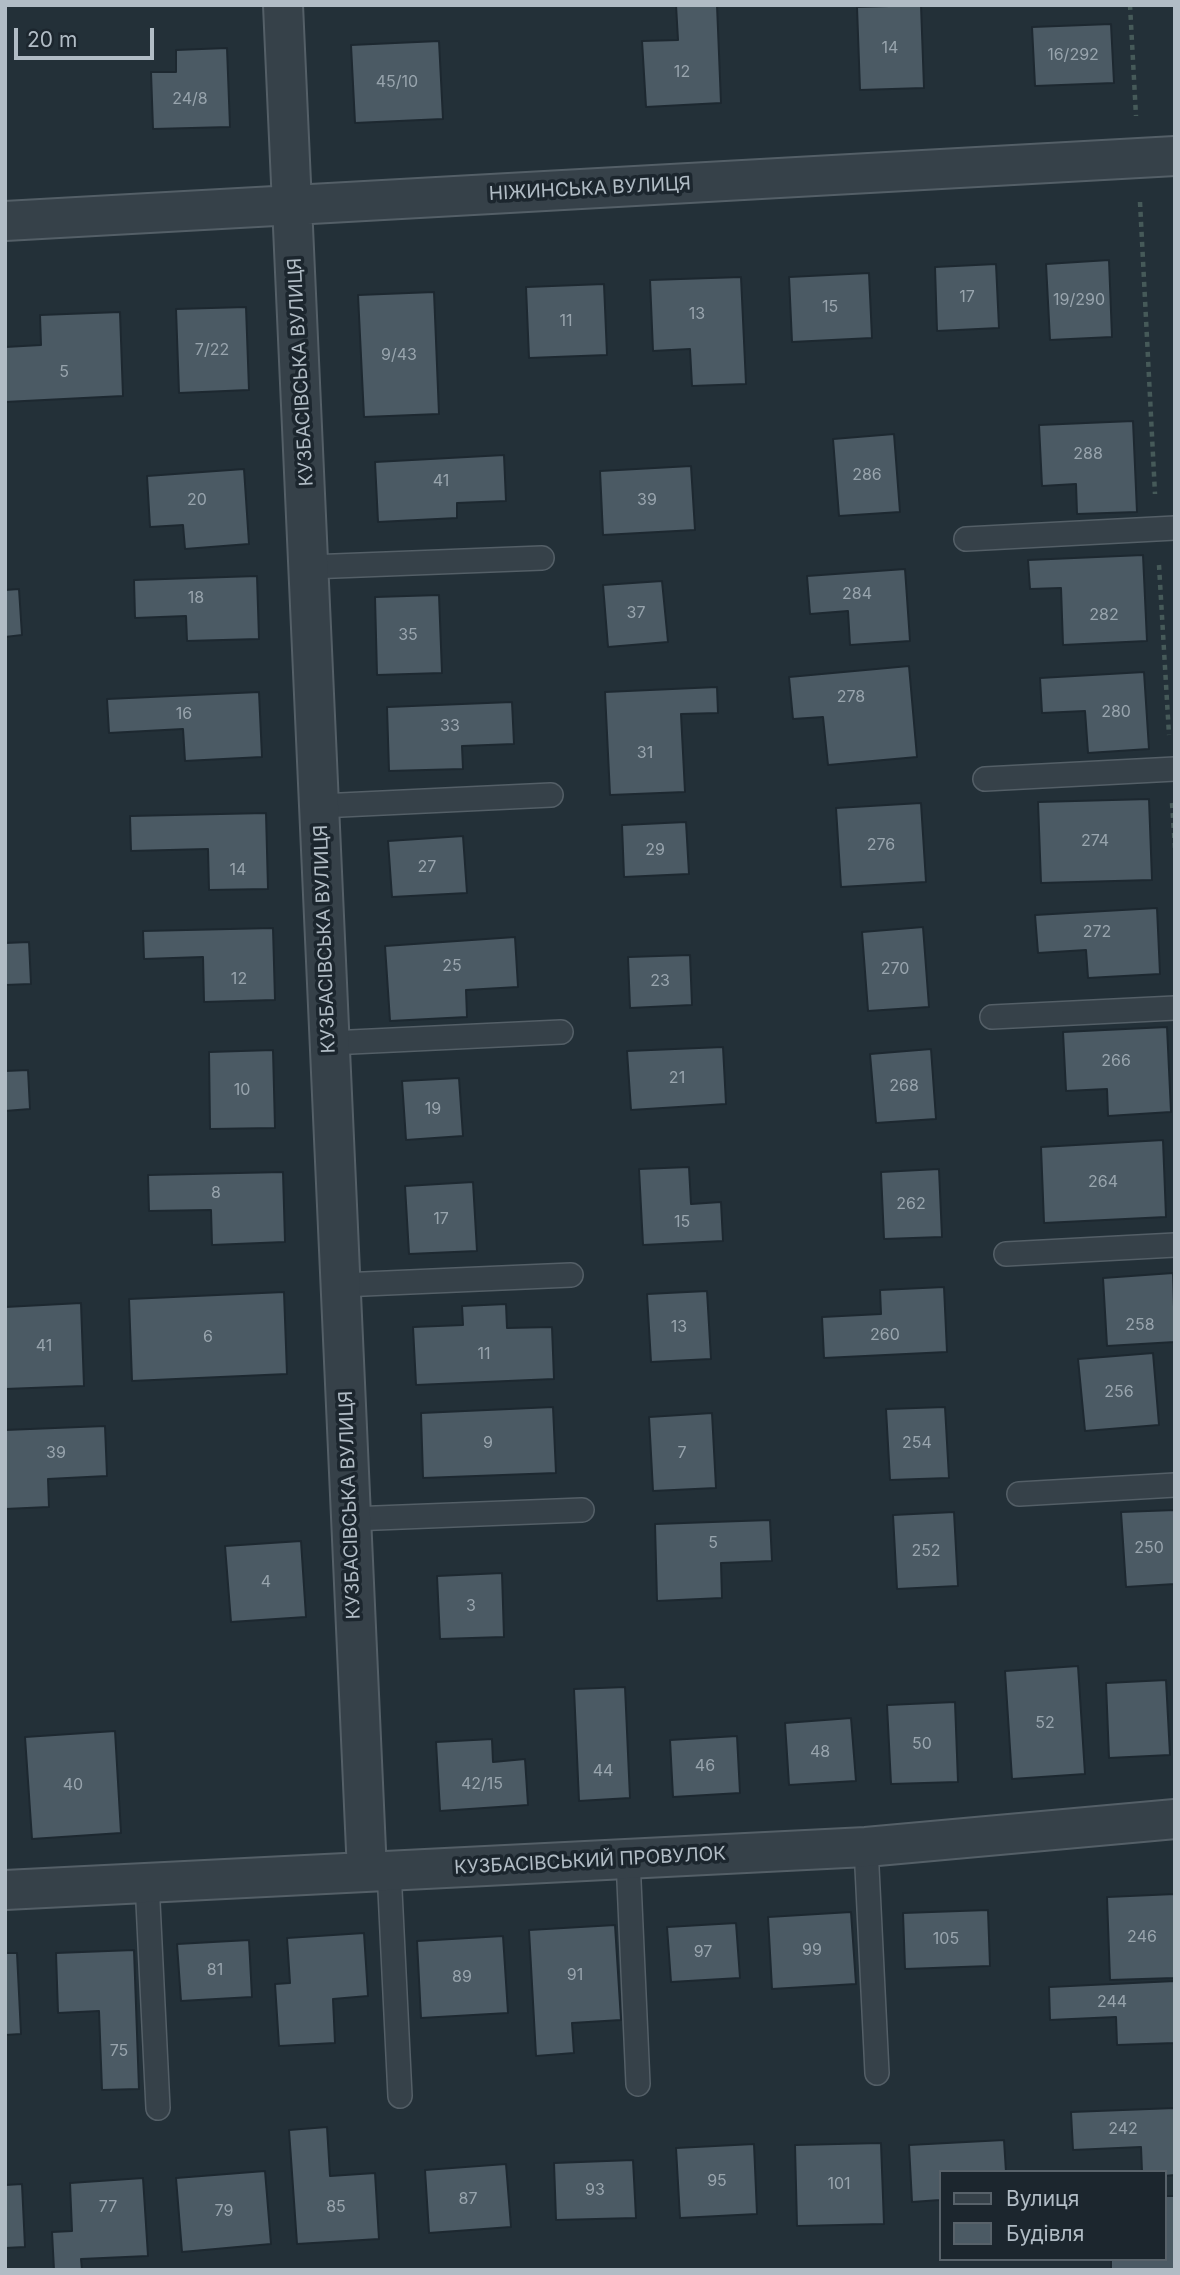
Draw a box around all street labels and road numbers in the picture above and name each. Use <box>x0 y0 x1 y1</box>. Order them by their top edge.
street label: НІЖИНСЬКА ВУЛИЦЯ <box>488 172 692 206</box>
street label: КУЗБАСІВСЬКА ВУЛИЦЯ <box>284 257 318 487</box>
street label: КУЗБАСІВСЬКА ВУЛИЦЯ <box>310 824 340 1054</box>
street label: КУЗБАСІВСЬКА ВУЛИЦЯ <box>335 1390 365 1620</box>
street label: КУЗБАСІВСЬКИЙ ПРОВУЛОК <box>453 1842 727 1880</box>

